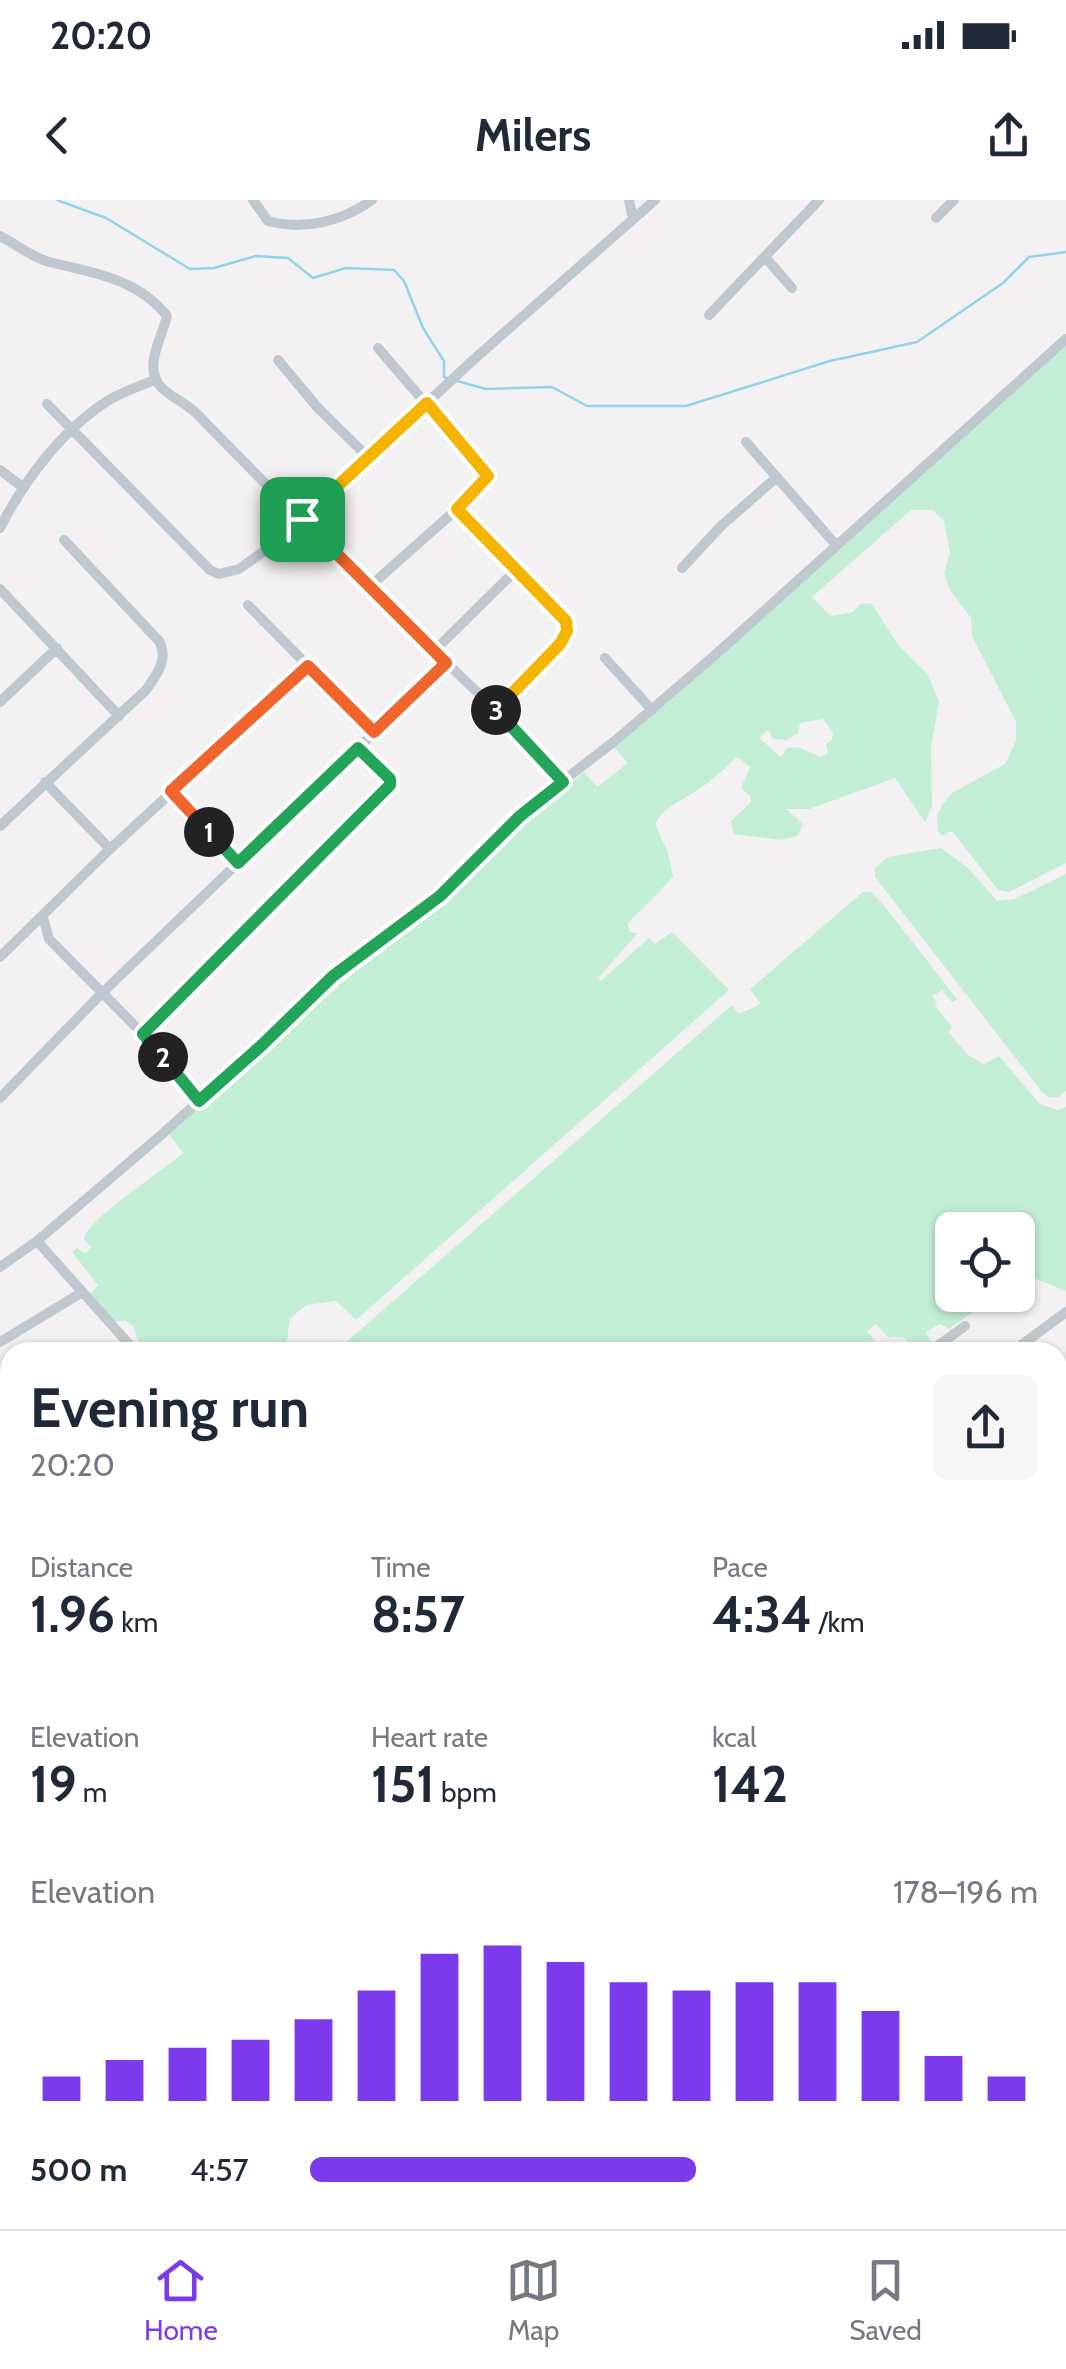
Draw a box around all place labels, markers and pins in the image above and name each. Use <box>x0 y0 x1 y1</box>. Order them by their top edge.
pin <box>260 477 345 562</box>
pin: 3 <box>471 685 521 735</box>
pin: 1 <box>184 807 234 857</box>
pin: 2 <box>138 1032 188 1082</box>

